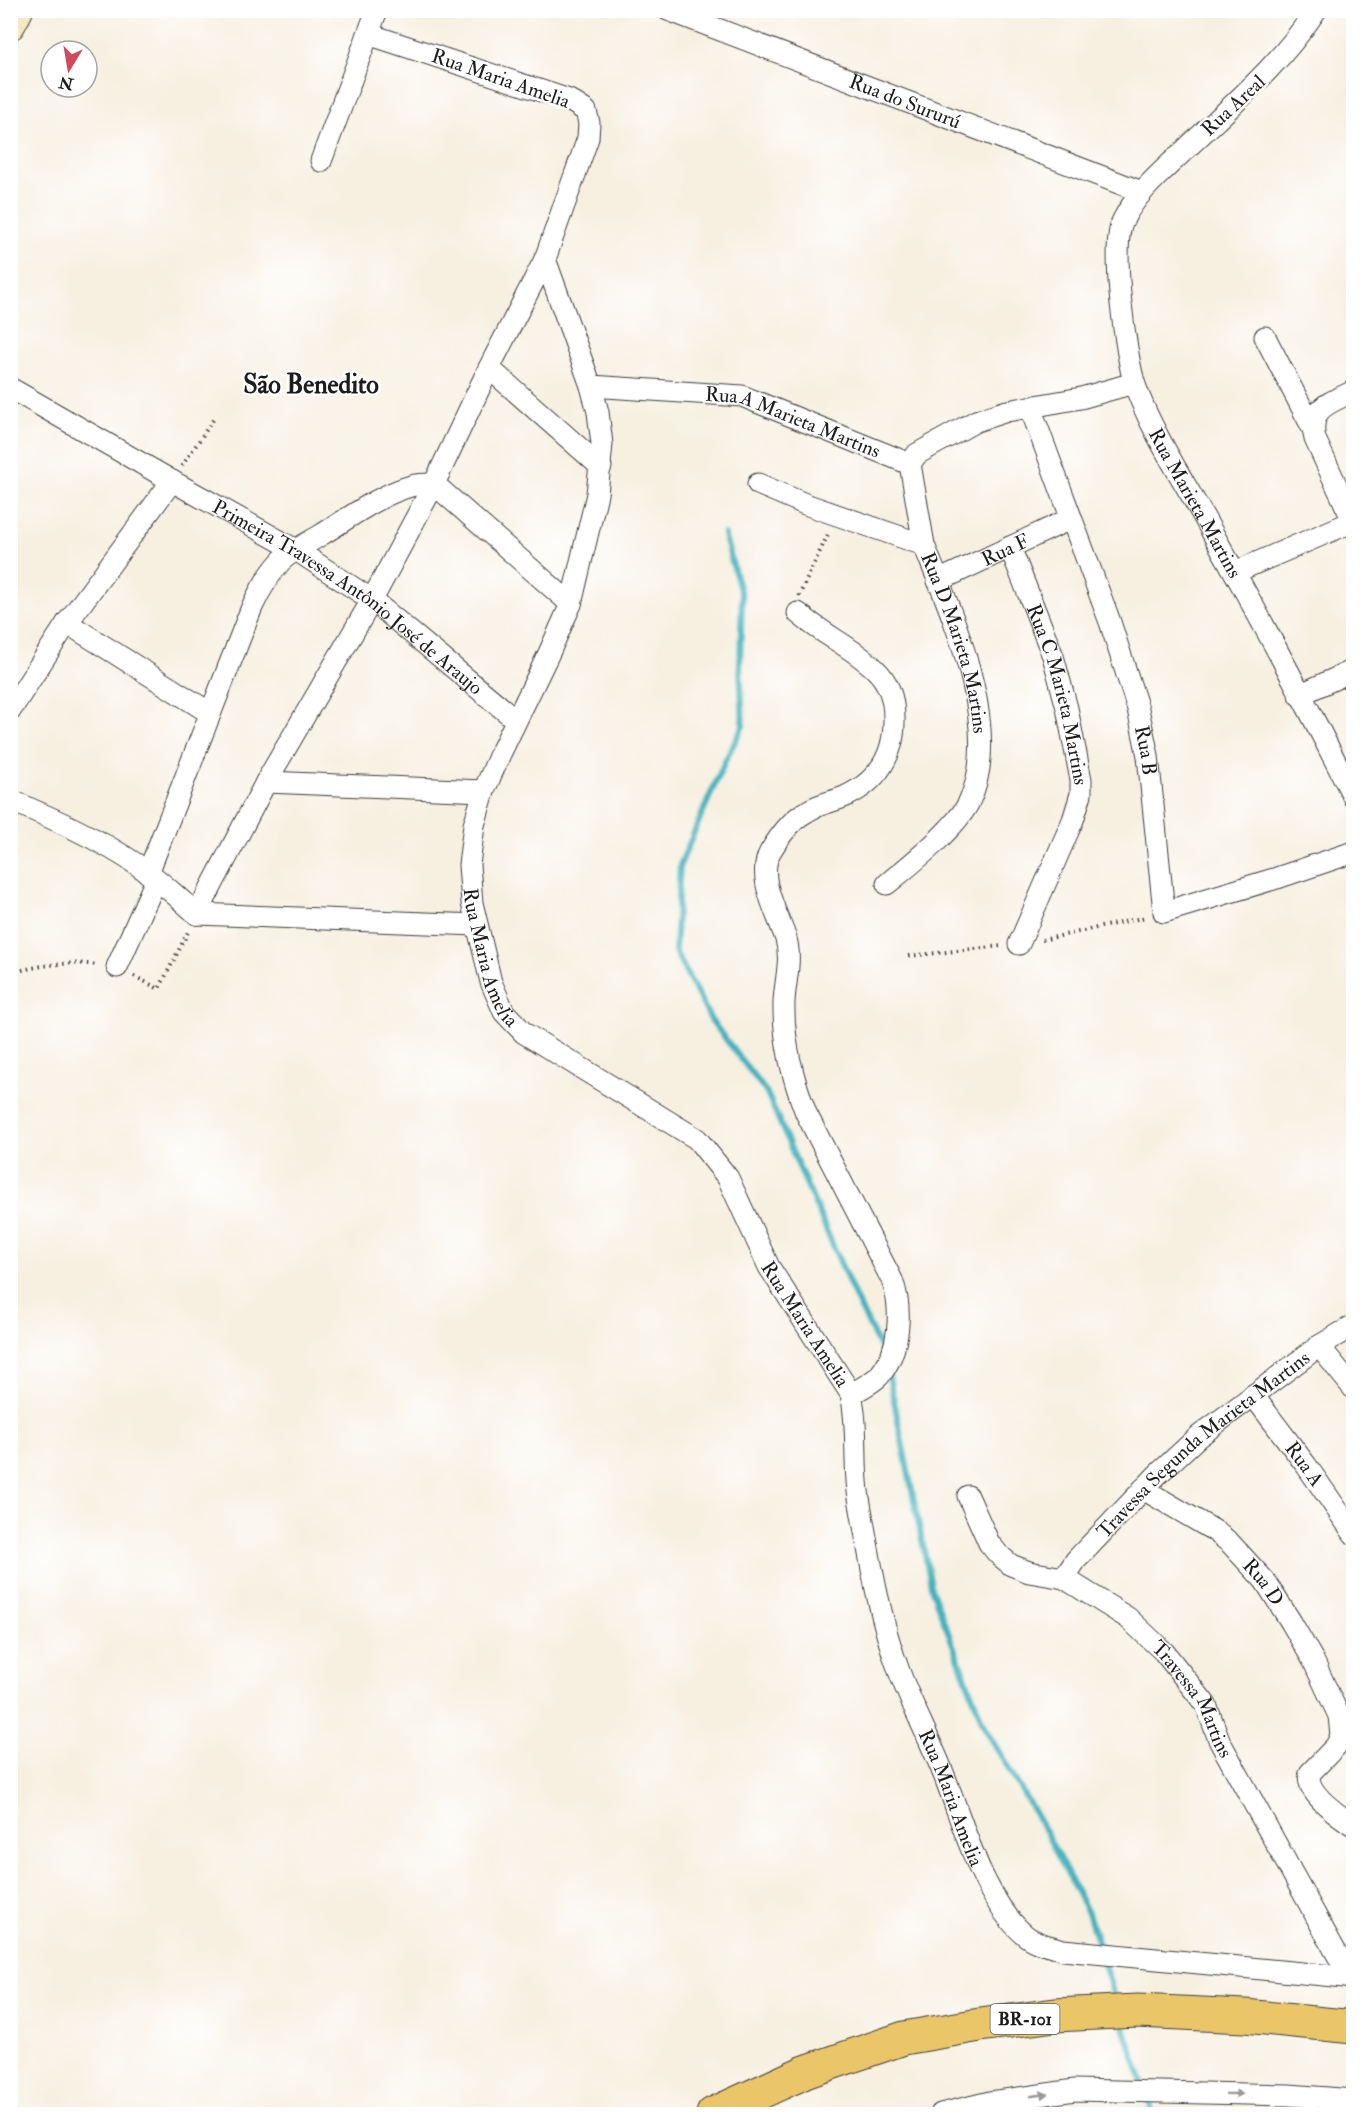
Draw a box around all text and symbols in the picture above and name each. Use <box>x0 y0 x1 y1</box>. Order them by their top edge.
north arrow <box>39 39 99 99</box>
street label: Rua Maria Amelia <box>428 43 574 114</box>
street label: Rua do Sururú <box>846 69 964 134</box>
street label: Rua Areal <box>1196 69 1271 141</box>
text: N <box>57 71 76 94</box>
district label: São Benedito <box>243 369 379 401</box>
street label: Rua A Marieta Martins <box>704 382 884 464</box>
street label: Rua Marieta Martins <box>1143 424 1247 583</box>
street label: Primeira Travessa Antônio José de Araujo <box>208 494 488 700</box>
street label: Rua F <box>977 528 1033 572</box>
street label: Rua D Marieta Martins <box>915 548 992 734</box>
street label: Rua C Marieta Martins <box>1021 601 1093 785</box>
street label: Rua B <box>1129 723 1162 776</box>
street label: Rua Maria Amelia <box>458 887 524 1033</box>
street label: Rua Maria Amelia <box>755 1256 855 1392</box>
street label: Travessa Segunda Marieta Martins <box>1091 1345 1315 1544</box>
street label: Rua A <box>1280 1437 1329 1492</box>
street label: Rua D <box>1237 1553 1289 1610</box>
street label: Travessa Martins <box>1146 1635 1238 1762</box>
street label: Rua Maria Amelia <box>913 1725 989 1871</box>
road number: BR-101 <box>990 2004 1060 2034</box>
one-way arrow <box>1224 2089 1243 2098</box>
one-way arrow <box>1030 2090 1049 2100</box>

